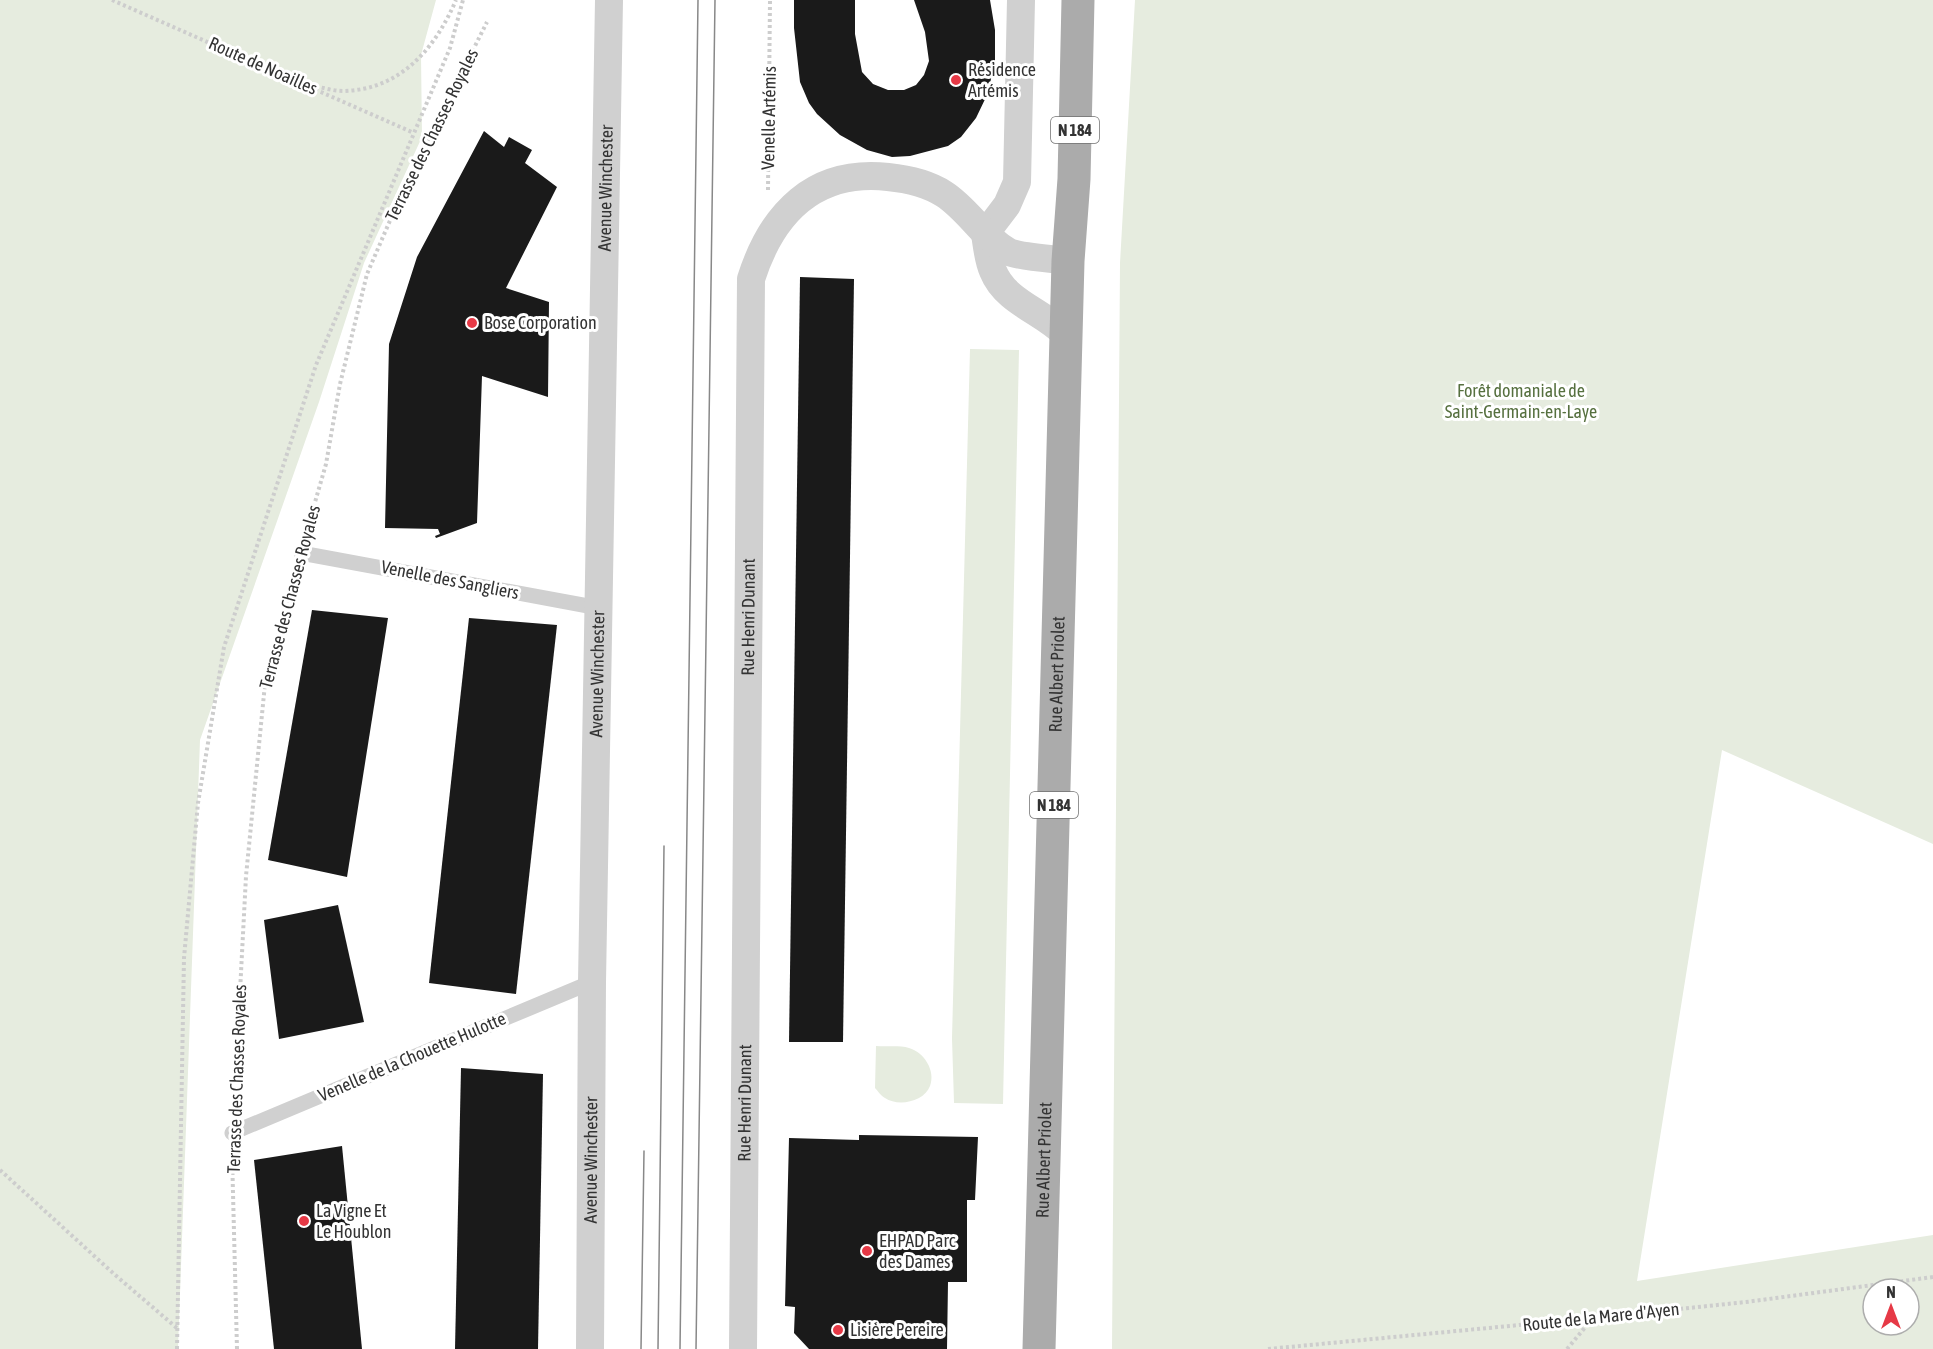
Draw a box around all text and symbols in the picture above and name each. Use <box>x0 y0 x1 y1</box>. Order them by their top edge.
street label: Route de Noailles <box>206 32 321 99</box>
street label: Terrasse des Chasses Royales <box>381 45 483 225</box>
place label: Résidence Artémis <box>968 59 1036 101</box>
street label: Venelle Artémis <box>757 66 780 170</box>
marker: Résidence Artémis <box>949 73 963 87</box>
road number: N 184 <box>1051 117 1099 143</box>
street label: Avenue Winchester <box>594 124 617 252</box>
place label: Bose Corporation <box>484 312 597 333</box>
marker: Bose Corporation <box>465 316 479 330</box>
park label: Forêt domaniale de Saint-Germain-en-Laye <box>1445 380 1597 422</box>
street label: Terrasse des Chasses Royales <box>255 503 324 691</box>
street label: Venelle des Sangliers <box>379 556 521 603</box>
street label: Rue Henri Dunant <box>737 558 759 676</box>
street label: Avenue Winchester <box>585 610 608 738</box>
street label: Rue Albert Priolet <box>1044 616 1069 733</box>
road number: N 184 <box>1030 792 1078 818</box>
street label: Terrasse des Chasses Royales <box>223 984 250 1174</box>
street label: Venelle de la Chouette Hulotte <box>315 1007 509 1106</box>
street label: Rue Henri Dunant <box>733 1044 755 1162</box>
street label: Avenue Winchester <box>580 1096 601 1223</box>
street label: Rue Albert Priolet <box>1031 1102 1056 1218</box>
place label: La Vigne Et Le Houblon <box>316 1200 392 1242</box>
marker: La Vigne Et Le Houblon <box>297 1214 311 1228</box>
place label: EHPAD Parc des Dames <box>879 1230 956 1272</box>
marker: EHPAD Parc des Dames <box>860 1244 874 1258</box>
north arrow <box>1861 1277 1921 1337</box>
text: N <box>1886 1283 1896 1301</box>
street label: Route de la Mare d'Ayen <box>1522 1298 1680 1335</box>
place label: Lisière Pereire <box>850 1319 944 1340</box>
marker: Lisière Pereire <box>831 1323 845 1337</box>

